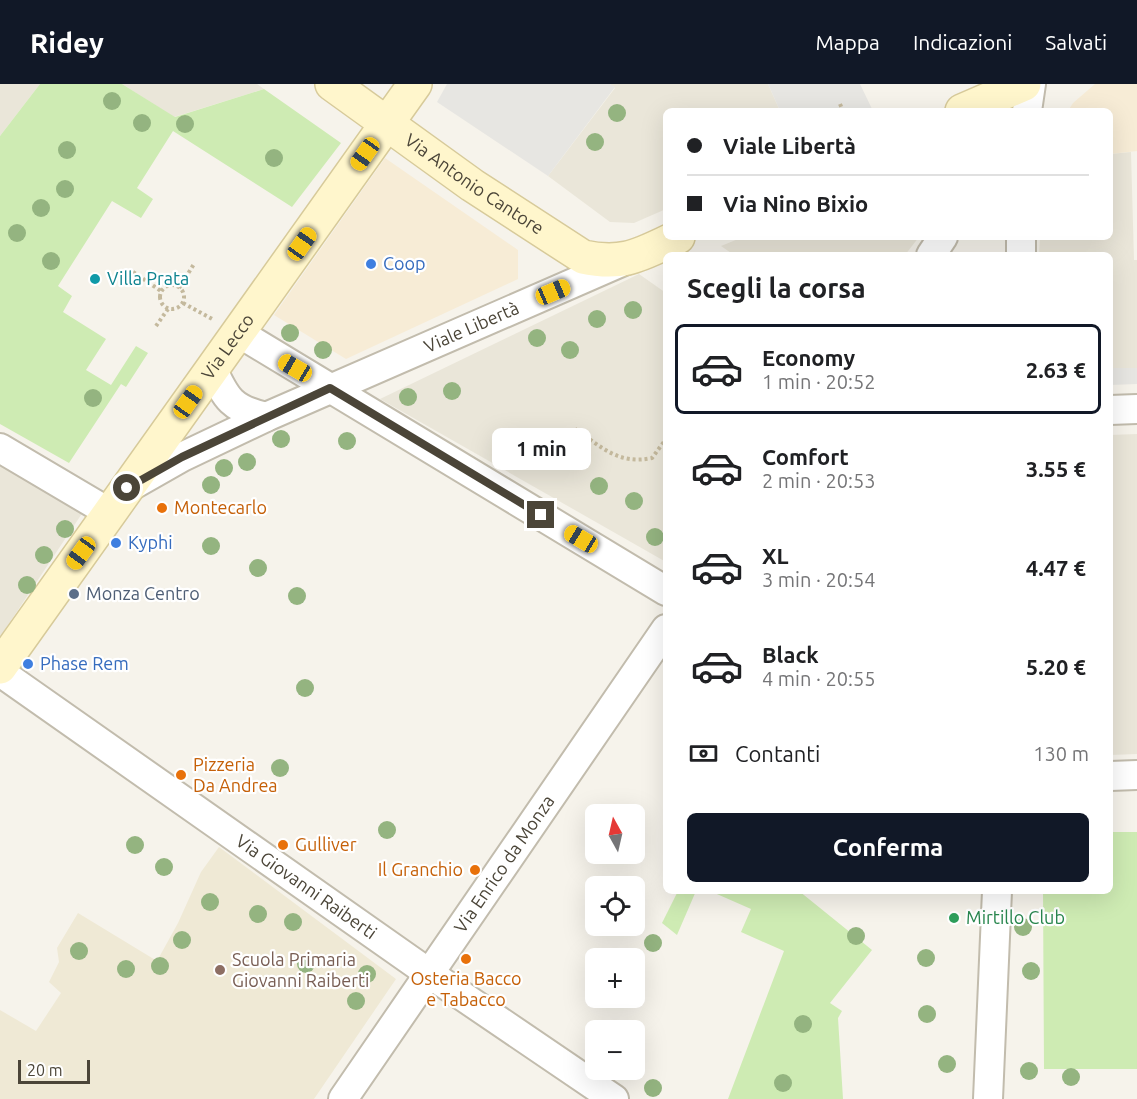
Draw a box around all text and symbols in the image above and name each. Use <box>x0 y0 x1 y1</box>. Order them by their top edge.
text: Ridey <box>30 27 104 58</box>
text: Mappa <box>815 30 880 54</box>
text: Indicazioni <box>913 30 1012 54</box>
text: Salvati <box>1045 30 1107 54</box>
street label: Via Antonio Cantore <box>402 129 548 238</box>
text: Viale Libertà <box>723 133 856 158</box>
car <box>347 134 383 174</box>
text: Via Nino Bixio <box>723 191 868 216</box>
car <box>284 224 320 264</box>
place label: Coop <box>383 253 426 273</box>
marker: Coop <box>364 257 378 271</box>
place label: Villa Prata <box>107 268 189 288</box>
marker: Villa Prata <box>88 272 102 286</box>
text: Scegli la corsa <box>687 273 866 303</box>
car <box>533 277 573 307</box>
street label: Viale Libertà <box>421 297 522 356</box>
street label: Via Lecco <box>197 309 257 383</box>
icon: car <box>690 342 744 396</box>
text: Economy <box>762 345 855 370</box>
car <box>275 351 315 385</box>
text: 2.63 € <box>1026 357 1086 382</box>
text: 1 min · 20:52 <box>762 370 876 393</box>
car <box>170 382 206 422</box>
callout: 1 min <box>492 428 590 470</box>
text: 1 min <box>516 437 567 460</box>
icon: car <box>690 441 744 495</box>
text: Comfort <box>762 444 849 469</box>
text: 3.55 € <box>1026 456 1086 481</box>
text: 2 min · 20:53 <box>762 469 876 492</box>
route start <box>113 474 140 501</box>
place label: Montecarlo <box>174 497 267 517</box>
marker: Montecarlo <box>155 501 169 515</box>
route end <box>527 501 554 528</box>
car <box>561 522 601 556</box>
place label: Kyphi <box>128 532 173 552</box>
car <box>63 533 99 573</box>
marker: Kyphi <box>109 536 123 550</box>
icon: car <box>690 540 744 594</box>
text: XL <box>762 543 789 568</box>
text: 4.47 € <box>1026 555 1086 580</box>
text: 3 min · 20:54 <box>762 568 876 591</box>
place label: Monza Centro <box>86 583 200 603</box>
marker: Monza Centro <box>67 587 81 601</box>
icon: car <box>690 639 744 693</box>
text: Black <box>762 642 819 667</box>
place label: Phase Rem <box>40 653 129 673</box>
text: 5.20 € <box>1026 654 1086 679</box>
marker: Phase Rem <box>21 657 35 671</box>
text: 4 min · 20:55 <box>762 667 876 690</box>
icon: cash <box>687 737 720 770</box>
text: Contanti <box>735 741 820 766</box>
text: 130 m <box>1033 742 1089 765</box>
place label: Pizzeria Da Andrea <box>193 754 278 795</box>
marker: Pizzeria Da Andrea <box>174 768 188 782</box>
street label: Via Enrico da Monza <box>449 791 558 936</box>
north arrow <box>585 804 645 864</box>
map controls <box>585 804 645 1080</box>
button: Conferma <box>687 813 1089 882</box>
street label: Via Giovanni Raiberti <box>232 830 381 942</box>
place label: Gulliver <box>295 834 357 854</box>
marker: Gulliver <box>276 838 290 852</box>
place label: Il Granchio <box>378 859 463 879</box>
marker: Il Granchio <box>468 863 482 877</box>
button: locate <box>585 876 645 936</box>
place label: Mirtillo Club <box>966 907 1065 927</box>
marker: Mirtillo Club <box>947 911 961 925</box>
button: + <box>585 948 645 1008</box>
place label: Scuola Primaria Giovanni Raiberti <box>232 949 369 990</box>
marker: Osteria Bacco e Tabacco <box>459 952 473 966</box>
marker: Scuola Primaria Giovanni Raiberti <box>213 963 227 977</box>
place label: Osteria Bacco e Tabacco <box>410 968 522 1009</box>
button: − <box>585 1020 645 1080</box>
scale bar <box>18 1057 90 1084</box>
text: 20 m <box>27 1061 63 1079</box>

